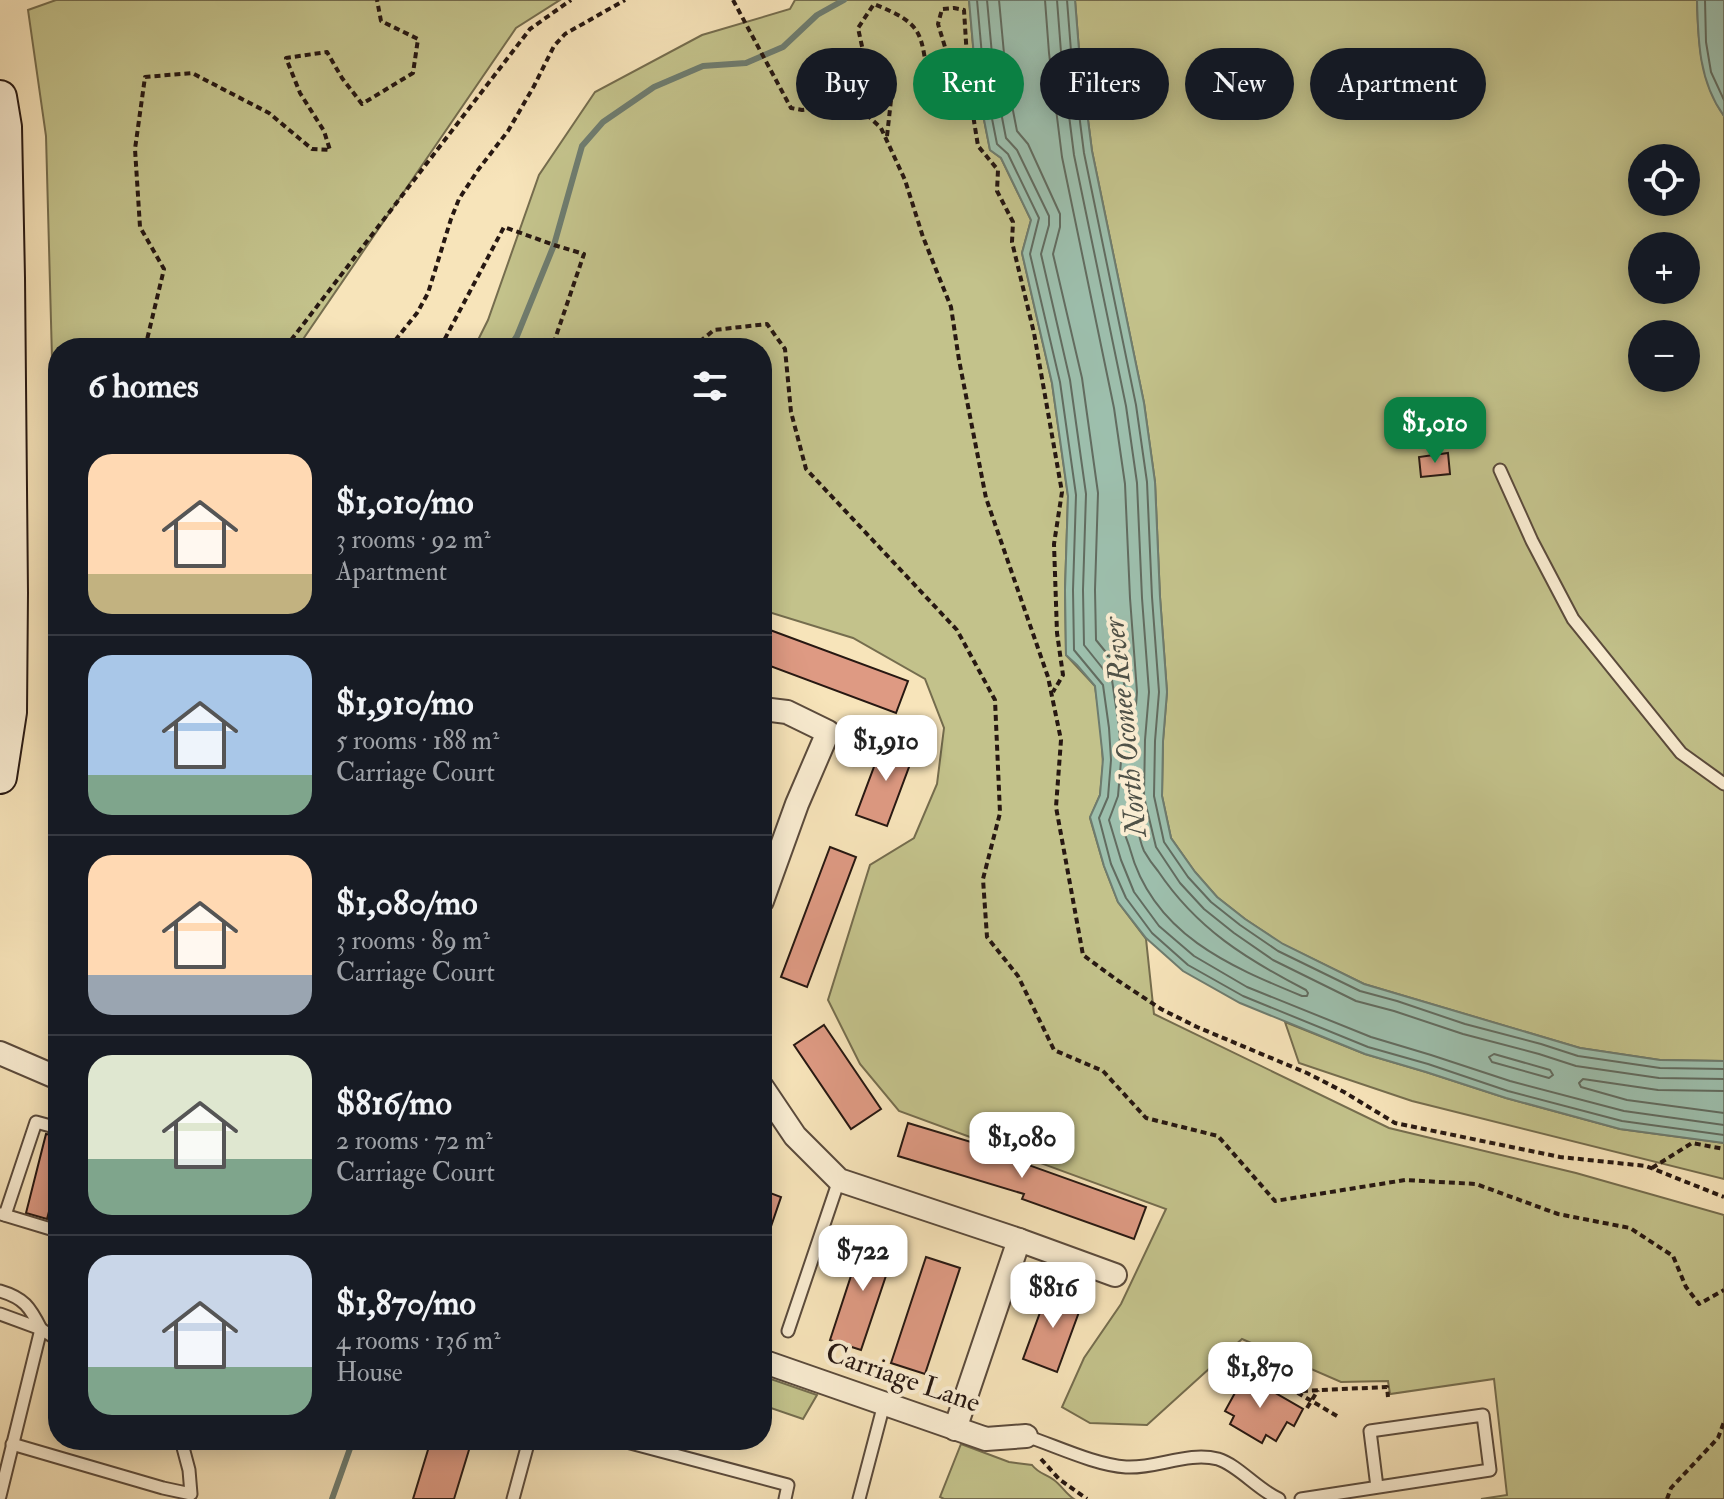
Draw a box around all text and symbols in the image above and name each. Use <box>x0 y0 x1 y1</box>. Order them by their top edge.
chip: Buy <box>796 48 897 120</box>
chip: Rent <box>913 48 1024 120</box>
chip: Filters <box>1040 48 1169 120</box>
chip: New <box>1185 48 1294 120</box>
chip: Apartment <box>1310 48 1486 120</box>
map controls <box>1628 144 1700 392</box>
button: locate <box>1628 144 1700 216</box>
button: + <box>1628 232 1700 304</box>
button: − <box>1628 320 1700 392</box>
icon: filters <box>688 364 732 408</box>
text: 6 homes <box>88 365 199 408</box>
pin: $1,010 <box>1370 397 1500 465</box>
text: $1,010 <box>1402 407 1468 439</box>
text: $1,010/mo <box>336 481 474 524</box>
icon: home <box>152 486 248 582</box>
text: 3 rooms · 92 m² <box>336 524 491 556</box>
text: Apartment <box>336 556 447 588</box>
water label: North Oconee River <box>1095 614 1155 841</box>
text: $1,910/mo <box>336 682 474 725</box>
icon: home <box>152 687 248 783</box>
pin: $1,910 <box>821 715 951 783</box>
text: 5 rooms · 188 m² <box>336 725 499 757</box>
text: $1,910 <box>853 725 919 757</box>
text: Carriage Court <box>336 757 495 789</box>
text: $1,080/mo <box>336 882 478 925</box>
icon: home <box>152 887 248 983</box>
text: 3 rooms · 89 m² <box>336 925 490 957</box>
text: Carriage Court <box>336 957 495 989</box>
text: $816/mo <box>336 1082 452 1125</box>
icon: home <box>152 1087 248 1183</box>
pin: $1,080 <box>957 1112 1087 1180</box>
text: $1,080 <box>987 1122 1057 1154</box>
text: 2 rooms · 72 m² <box>336 1125 493 1157</box>
text: Carriage Court <box>336 1157 495 1189</box>
pin: $722 <box>816 1225 910 1293</box>
text: $722 <box>836 1235 890 1267</box>
pin: $816 <box>1006 1262 1100 1330</box>
text: $816 <box>1028 1272 1078 1304</box>
text: $1,870/mo <box>336 1282 476 1325</box>
icon: home <box>152 1287 248 1383</box>
text: 4 rooms · 136 m² <box>336 1325 501 1357</box>
street label: Carriage Lane <box>821 1335 985 1421</box>
pin: $1,870 <box>1195 1342 1325 1410</box>
text: $1,870 <box>1226 1352 1294 1384</box>
text: House <box>336 1357 403 1389</box>

